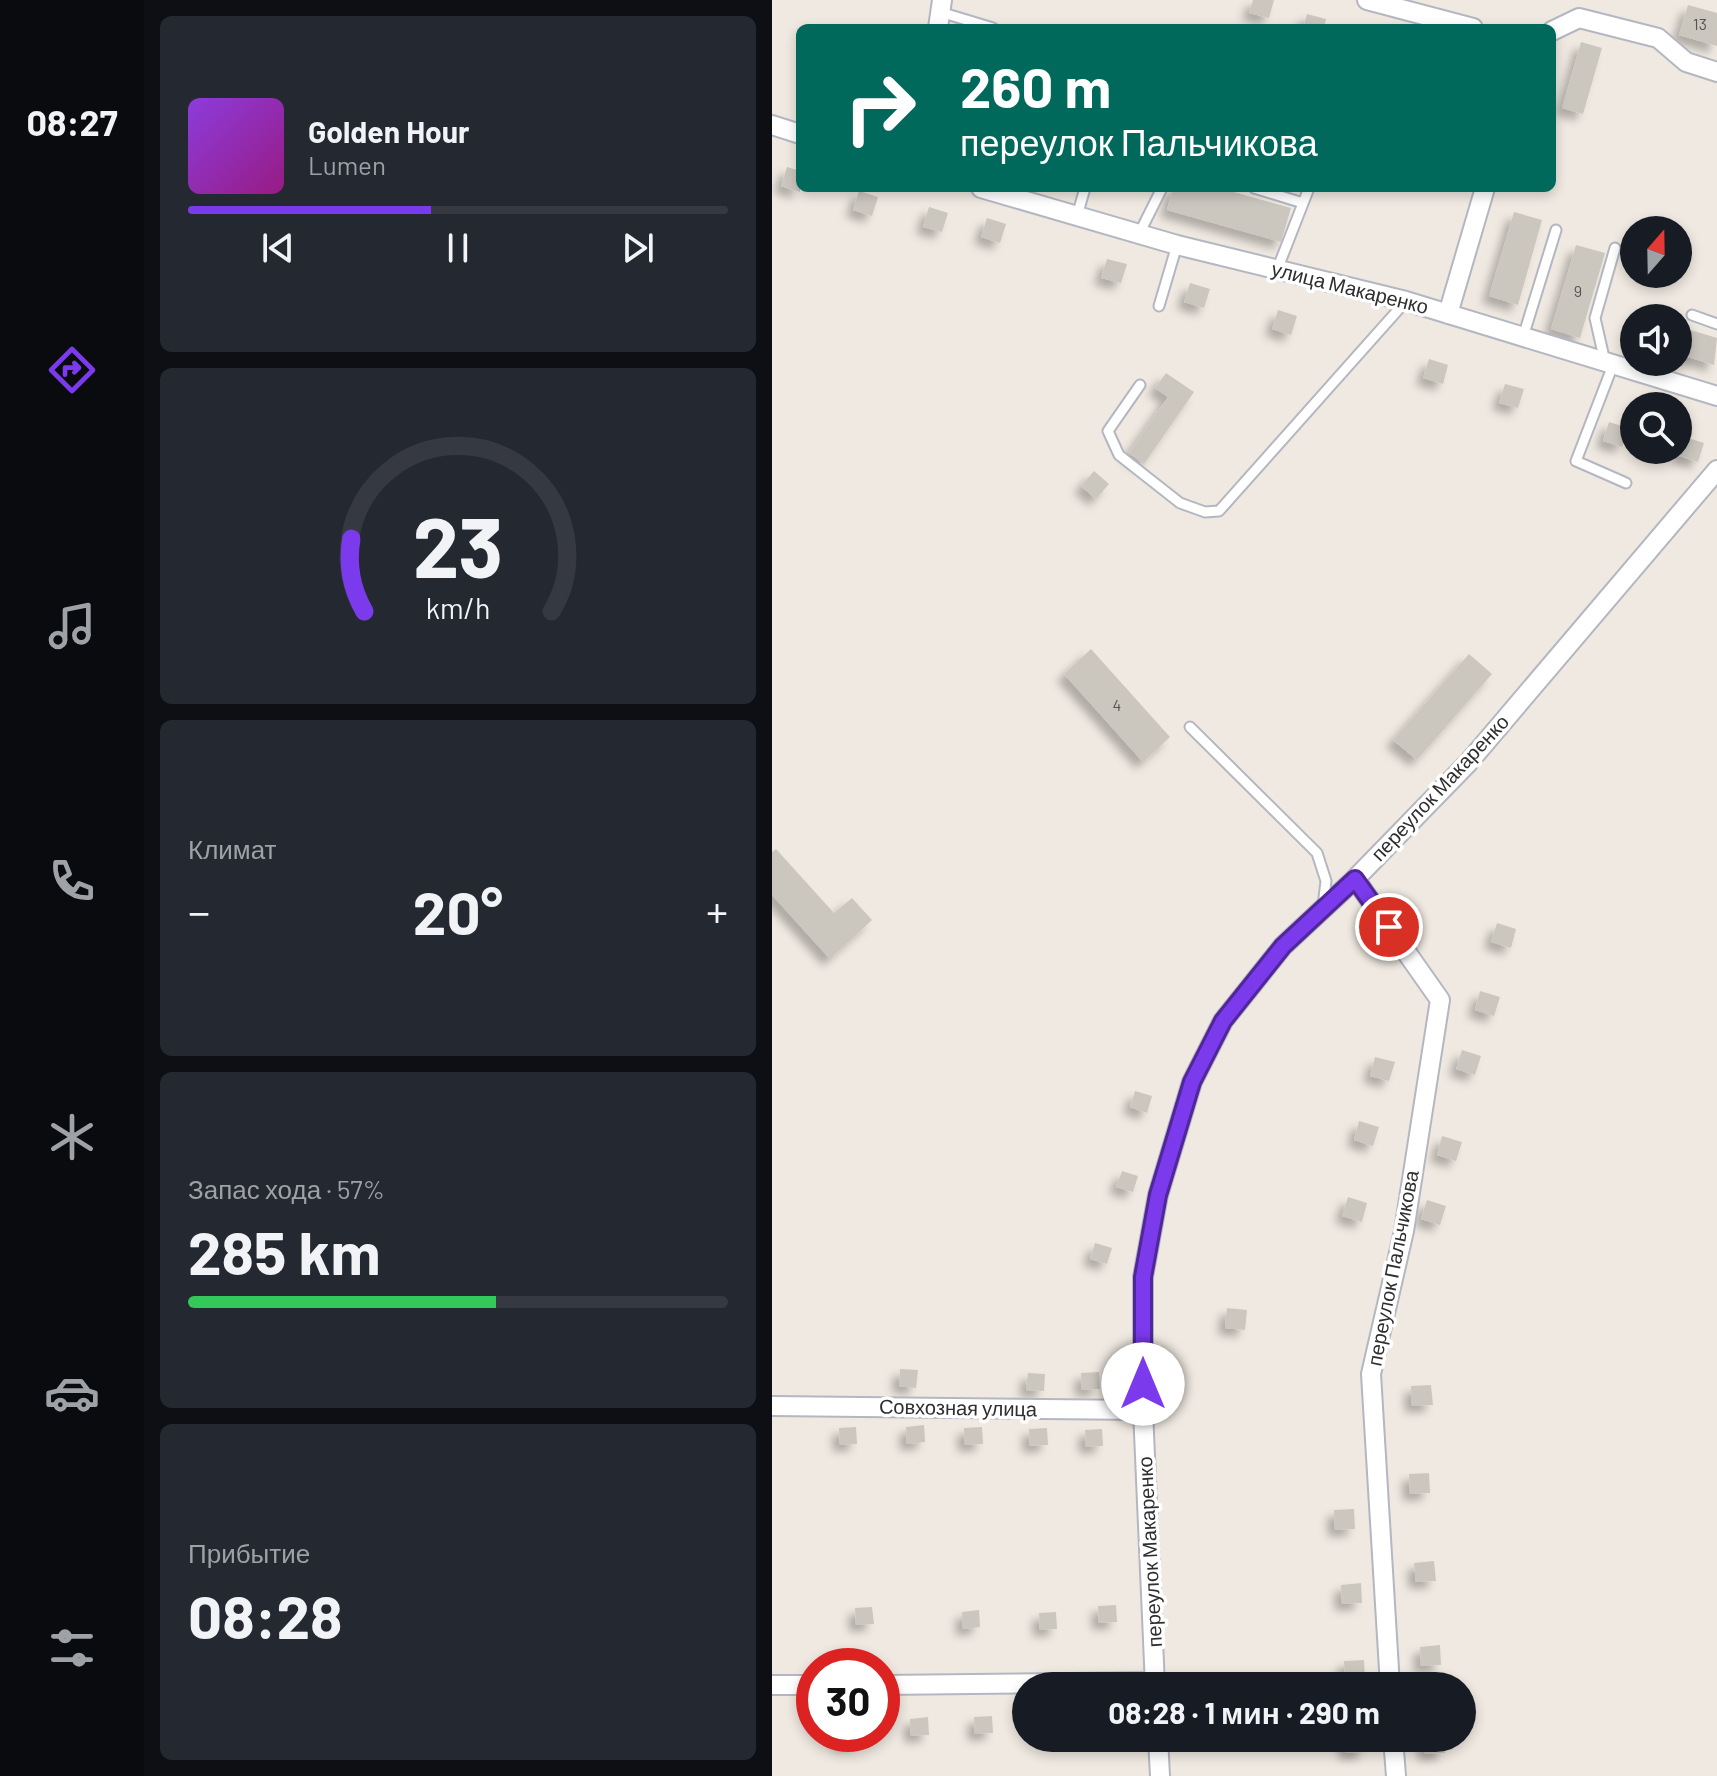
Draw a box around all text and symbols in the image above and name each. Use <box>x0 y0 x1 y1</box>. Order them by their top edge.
house number: 13 <box>1693 14 1707 33</box>
text: 260 m <box>960 52 1111 119</box>
icon: right <box>828 56 932 160</box>
text: 08:27 <box>26 100 118 143</box>
text: Golden Hour <box>308 113 470 149</box>
text: переулок Пальчикова <box>960 120 1318 163</box>
text: Lumen <box>308 149 386 180</box>
north arrow <box>1620 216 1692 288</box>
map controls <box>1620 216 1692 464</box>
icon: previous <box>256 226 300 270</box>
icon: pause <box>436 226 480 270</box>
icon: next <box>616 226 660 270</box>
street label: улица Макаренко <box>1269 256 1431 318</box>
house number: 9 <box>1574 281 1582 300</box>
button: sound <box>1620 304 1692 376</box>
icon: directions <box>44 342 100 398</box>
button: search <box>1620 392 1692 464</box>
text: 23 <box>413 495 503 595</box>
text: km/h <box>426 590 490 625</box>
icon: music <box>44 598 100 654</box>
house number: 4 <box>1113 695 1121 714</box>
street label: переулок Макаренко <box>1365 709 1513 865</box>
text: Климат <box>188 833 277 864</box>
icon: phone <box>44 853 100 909</box>
text: 20° <box>413 875 503 947</box>
text: − <box>188 884 210 937</box>
text: + <box>706 884 728 937</box>
pin <box>1355 893 1423 961</box>
icon: arrive <box>1367 905 1411 949</box>
icon: climate <box>44 1109 100 1165</box>
street label: переулок Пальчикова <box>1361 1167 1423 1368</box>
text: Запас хода · 57% <box>188 1173 385 1204</box>
text: 285 km <box>188 1215 380 1287</box>
position arrow <box>1101 1342 1185 1426</box>
icon: car <box>44 1365 100 1421</box>
street label: Совхозная улица <box>879 1394 1038 1420</box>
street label: переулок Макаренко <box>1132 1456 1166 1648</box>
text: Прибытие <box>188 1537 310 1568</box>
text: 08:28 <box>188 1579 343 1651</box>
icon: filters <box>44 1620 100 1676</box>
speed limit sign: 30 <box>796 1648 900 1752</box>
text: 08:28 · 1 мин · 290 m <box>1108 1694 1380 1730</box>

